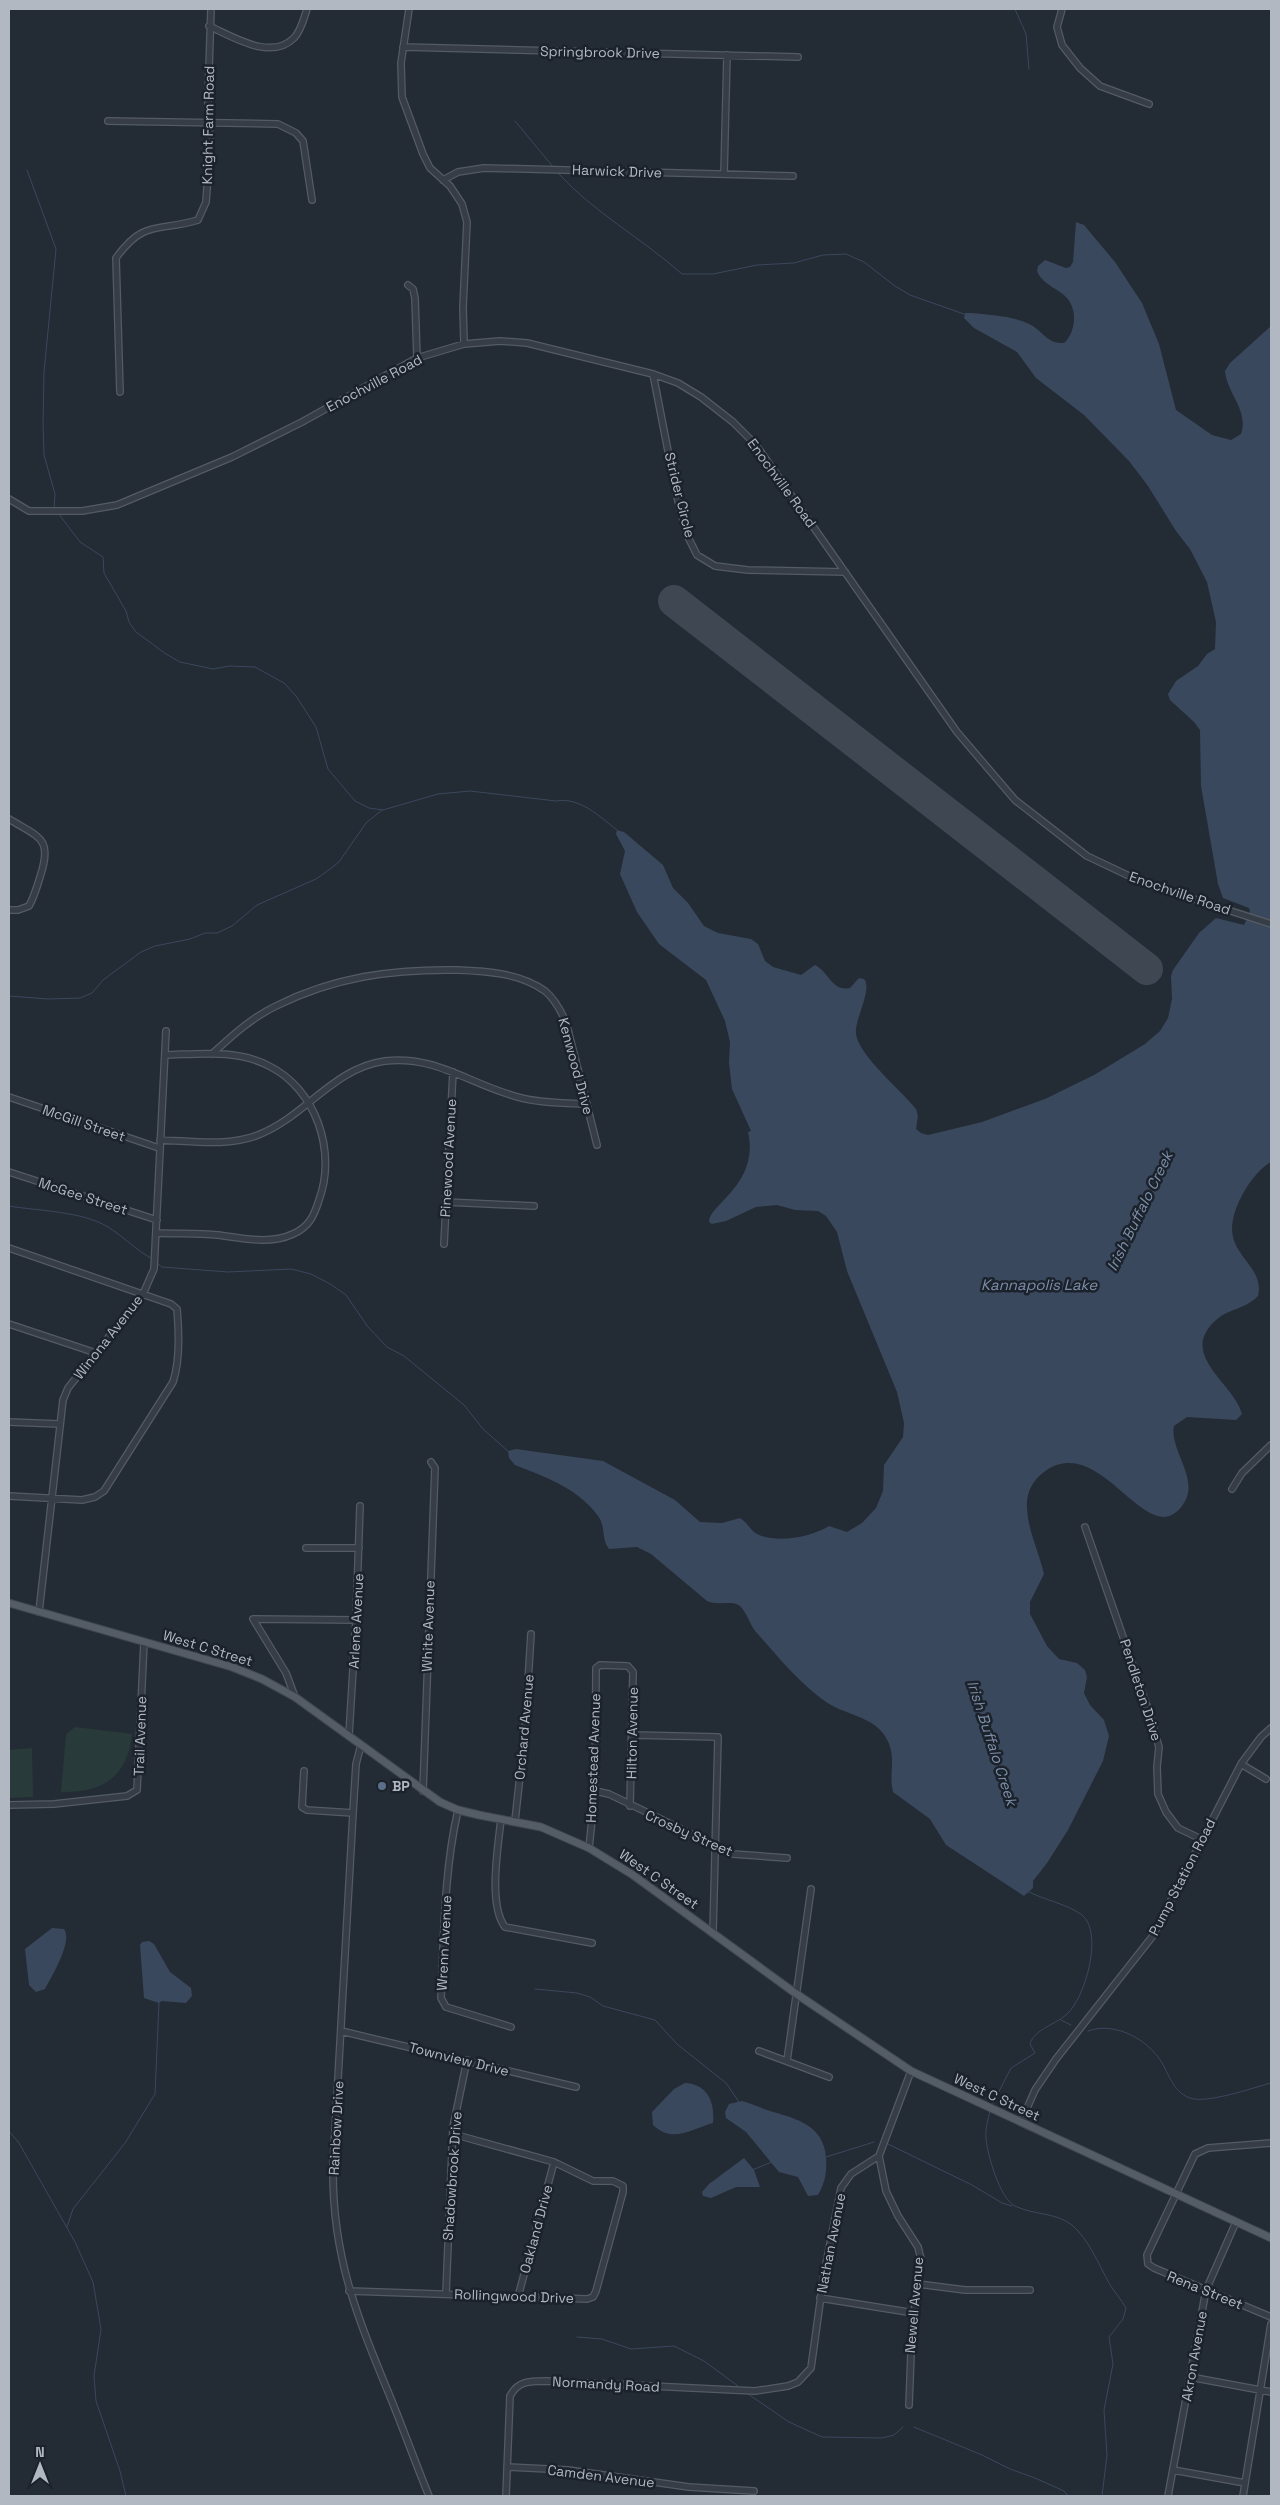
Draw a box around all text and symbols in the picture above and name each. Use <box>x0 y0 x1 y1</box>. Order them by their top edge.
street label: Springbrook Drive <box>540 42 660 62</box>
street label: Knight Farm Road <box>198 65 218 185</box>
street label: Harwick Drive <box>572 160 662 182</box>
street label: Enochville Road <box>323 350 425 416</box>
street label: Enochville Road <box>744 435 820 531</box>
street label: Strider Circle <box>661 450 699 540</box>
street label: Enochville Road <box>1127 867 1233 919</box>
street label: Kenwood Drive <box>554 1016 598 1116</box>
street label: Pinewood Avenue <box>436 1098 460 1218</box>
street label: McGill Street <box>40 1100 128 1146</box>
water label: Irish Buffalo Creek <box>1102 1146 1178 1274</box>
street label: McGee Street <box>36 1173 130 1219</box>
water label: Kannapolis Lake <box>981 1275 1098 1294</box>
street label: Winona Avenue <box>69 1291 147 1383</box>
street label: Arlene Avenue <box>345 1573 367 1669</box>
street label: White Avenue <box>417 1580 439 1672</box>
street label: West C Street <box>161 1626 255 1670</box>
street label: Pendleton Drive <box>1116 1637 1166 1743</box>
street label: Orchard Avenue <box>510 1673 538 1781</box>
water label: Irish Buffalo Creek <box>963 1678 1022 1810</box>
street label: Hilton Avenue <box>622 1687 642 1779</box>
street label: Homestead Avenue <box>582 1693 604 1823</box>
street label: Trail Avenue <box>130 1696 150 1776</box>
place label: BP <box>392 1777 410 1795</box>
marker: BP <box>376 1780 388 1792</box>
street label: Crosby Street <box>642 1806 736 1860</box>
street label: Pump Station Road <box>1145 1815 1219 1939</box>
street label: West C Street <box>616 1845 702 1913</box>
street label: Wrenn Avenue <box>433 1895 455 1991</box>
street label: Townview Drive <box>407 2038 511 2080</box>
street label: West C Street <box>951 2069 1043 2125</box>
street label: Rainbow Drive <box>325 2080 347 2176</box>
street label: Shadowbrook Drive <box>438 2111 466 2241</box>
street label: Oakland Drive <box>516 2183 556 2275</box>
street label: Nathan Avenue <box>812 2192 850 2294</box>
street label: Newell Avenue <box>901 2256 927 2354</box>
street label: Rena Street <box>1164 2267 1246 2313</box>
street label: Rollingwood Drive <box>454 2285 574 2307</box>
street label: Akron Avenue <box>1177 2309 1211 2403</box>
street label: Normandy Road <box>552 2372 660 2396</box>
north arrow <box>15 2440 65 2490</box>
text: N <box>35 2443 45 2461</box>
street label: Camden Avenue <box>546 2460 656 2492</box>

